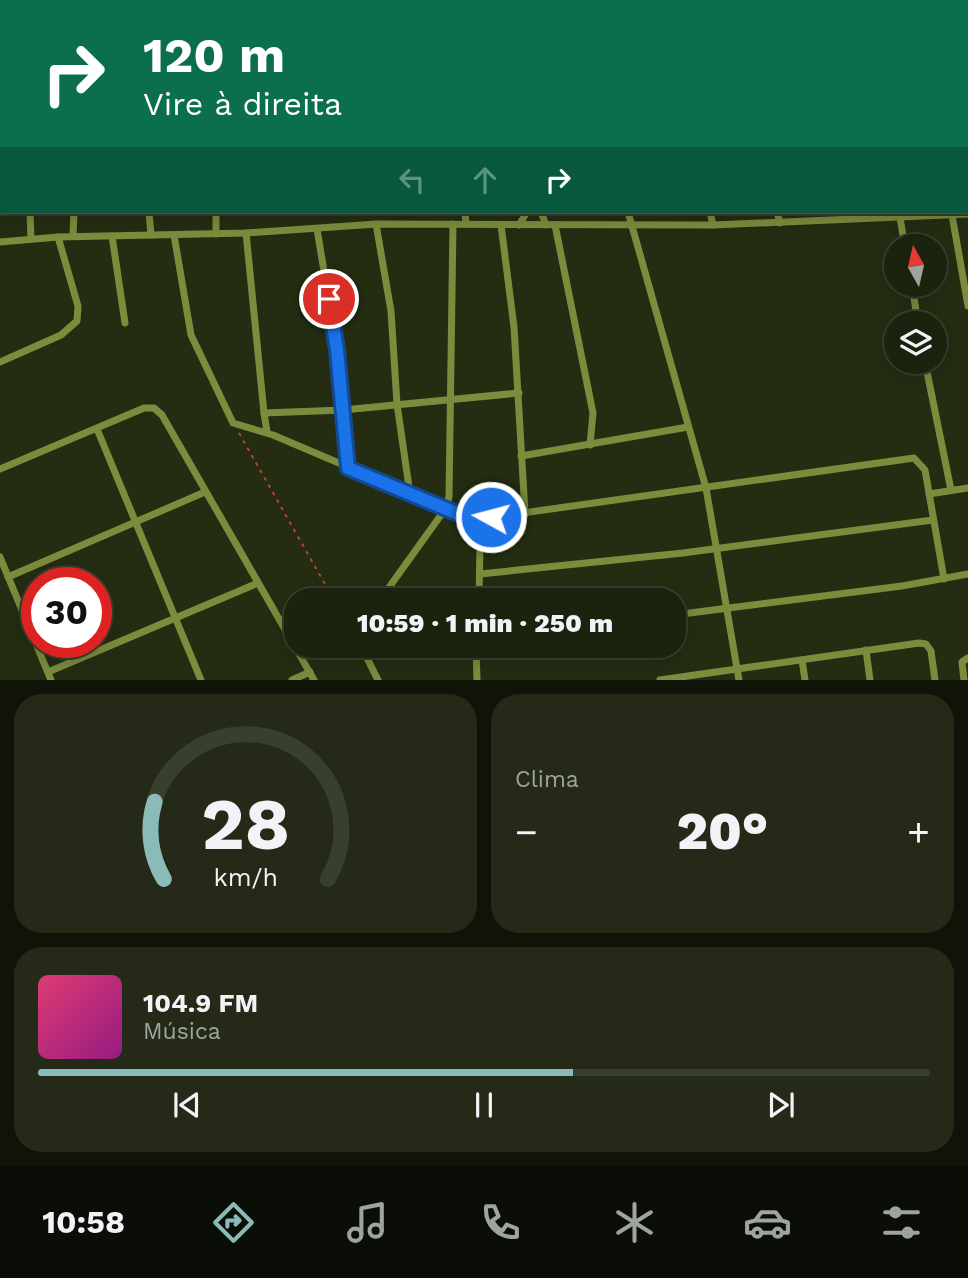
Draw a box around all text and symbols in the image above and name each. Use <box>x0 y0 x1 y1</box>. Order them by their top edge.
text: 120 m <box>143 26 285 84</box>
icon: right <box>28 28 119 119</box>
text: Vire à direita <box>143 85 342 123</box>
icon: left <box>393 161 431 199</box>
icon: ahead <box>466 161 504 199</box>
icon: right <box>539 161 577 199</box>
north arrow <box>884 234 947 298</box>
map controls <box>884 234 947 374</box>
pin <box>299 269 359 329</box>
icon: arrive <box>310 280 348 318</box>
button: layers <box>884 311 947 374</box>
position arrow <box>454 480 528 554</box>
speed limit sign: 30 <box>21 567 112 658</box>
text: 10:59 · 1 min · 250 m <box>357 608 613 638</box>
text: Clima <box>515 766 579 793</box>
text: 28 <box>201 782 290 868</box>
text: 20° <box>677 801 768 862</box>
text: − <box>515 810 538 854</box>
text: + <box>907 810 930 854</box>
text: km/h <box>213 863 278 892</box>
text: 104.9 FM <box>143 988 258 1018</box>
text: Música <box>143 1018 221 1045</box>
icon: previous <box>168 1086 206 1124</box>
icon: pause <box>465 1086 503 1124</box>
icon: next <box>762 1086 800 1124</box>
icon: directions <box>209 1198 258 1247</box>
icon: music <box>343 1198 392 1247</box>
icon: phone <box>476 1198 525 1247</box>
icon: climate <box>610 1198 659 1247</box>
icon: car <box>743 1198 792 1247</box>
icon: filters <box>877 1198 926 1247</box>
text: 10:58 <box>42 1203 125 1241</box>

